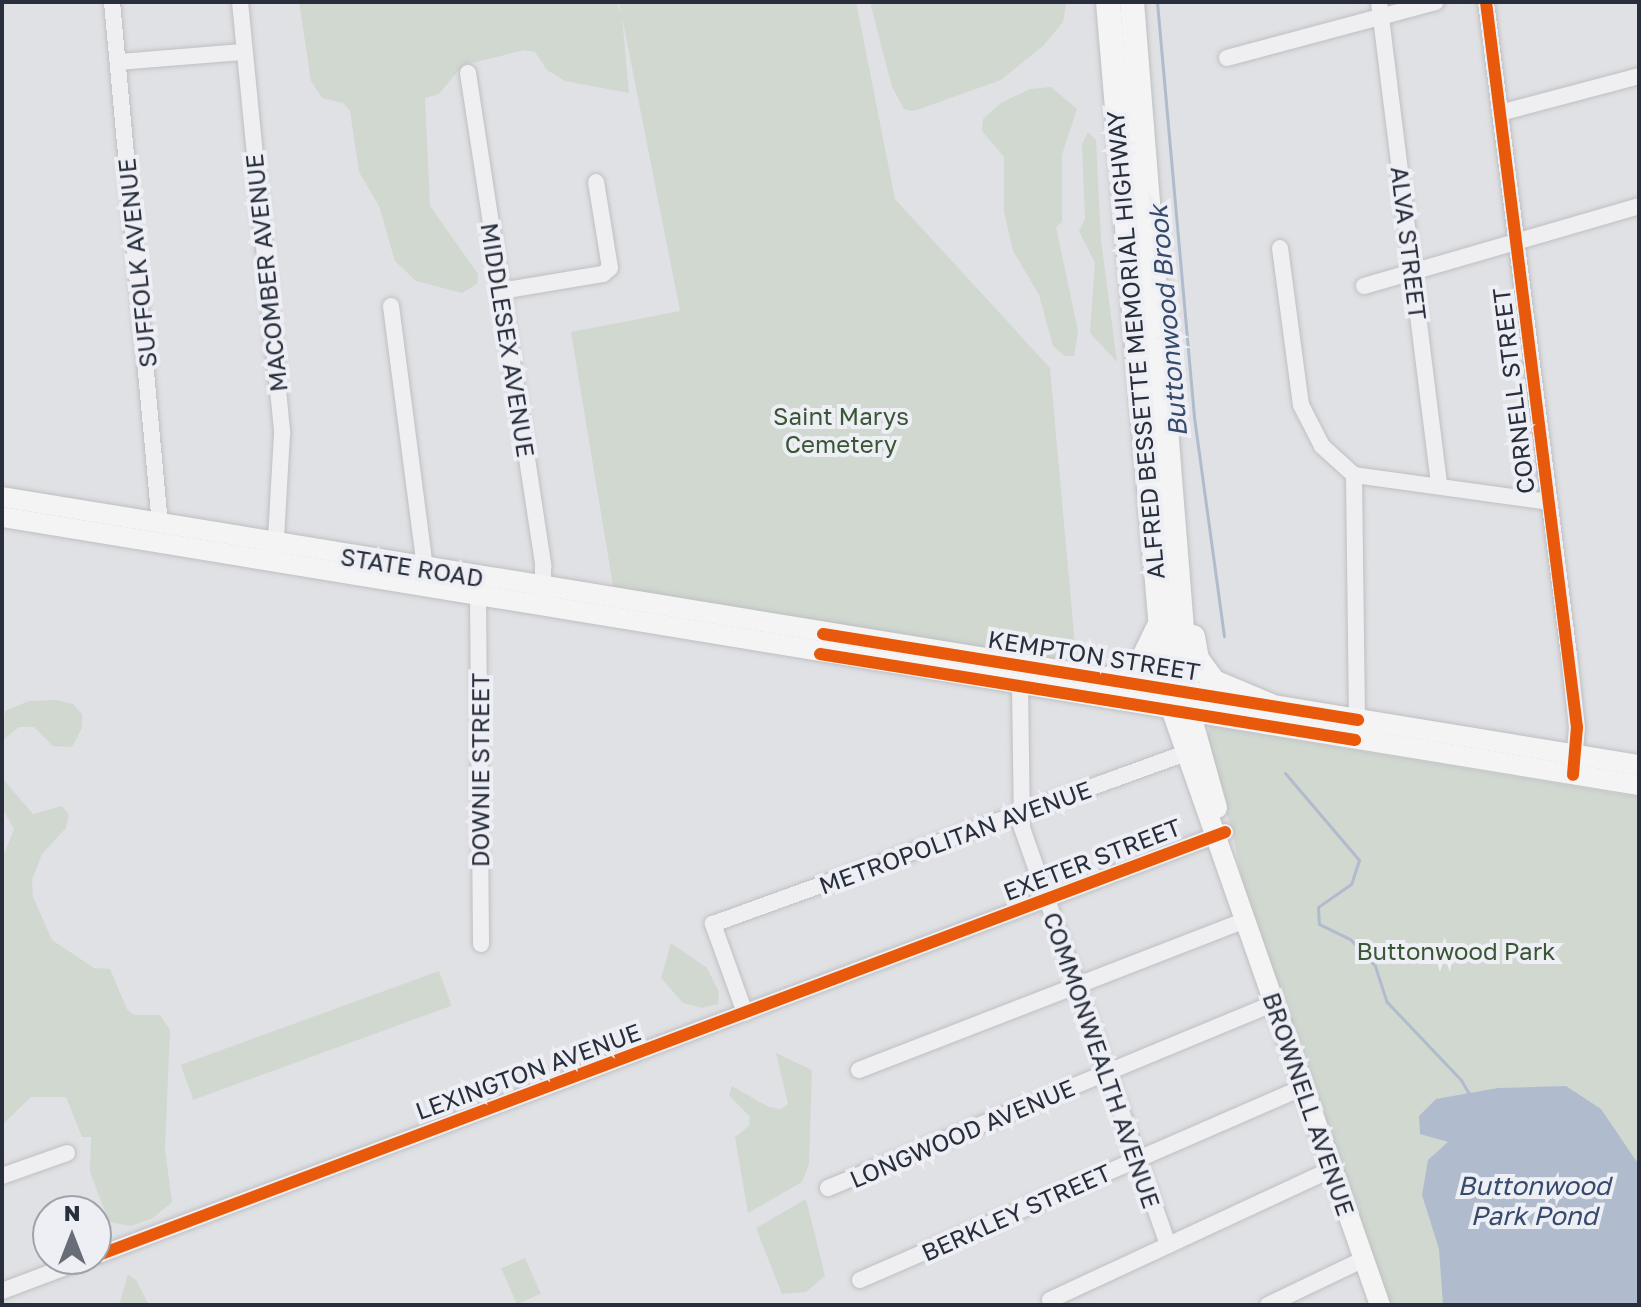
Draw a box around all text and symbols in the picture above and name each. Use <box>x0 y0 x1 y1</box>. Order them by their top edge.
street label: ALFRED BESSETTE MEMORIAL HIGHWAY <box>1100 109 1170 581</box>
street label: MACOMBER AVENUE <box>239 153 293 393</box>
street label: SUFFOLK AVENUE <box>112 157 162 369</box>
street label: ALVA STREET <box>1385 165 1433 321</box>
water label: Buttonwood Brook <box>1142 204 1194 438</box>
street label: MIDDLESEX AVENUE <box>475 221 541 459</box>
street label: CORNELL STREET <box>1486 286 1540 496</box>
park label: Saint Marys Cemetery <box>773 402 909 458</box>
street label: STATE ROAD <box>339 541 485 593</box>
street label: KEMPTON STREET <box>986 624 1202 686</box>
street label: DOWNIE STREET <box>466 673 494 867</box>
street label: METROPOLITAN AVENUE <box>815 774 1095 900</box>
street label: EXETER STREET <box>999 812 1185 906</box>
street label: COMMONWEALTH AVENUE <box>1038 908 1166 1212</box>
park label: Buttonwood Park <box>1356 937 1556 965</box>
street label: BROWNELL AVENUE <box>1257 989 1361 1219</box>
street label: LEXINGTON AVENUE <box>411 1017 645 1125</box>
street label: LONGWOOD AVENUE <box>845 1073 1079 1193</box>
street label: BERKLEY STREET <box>917 1157 1115 1267</box>
water label: Buttonwood Park Pond <box>1457 1170 1611 1232</box>
north arrow <box>32 1195 112 1275</box>
text: N <box>64 1199 80 1226</box>

